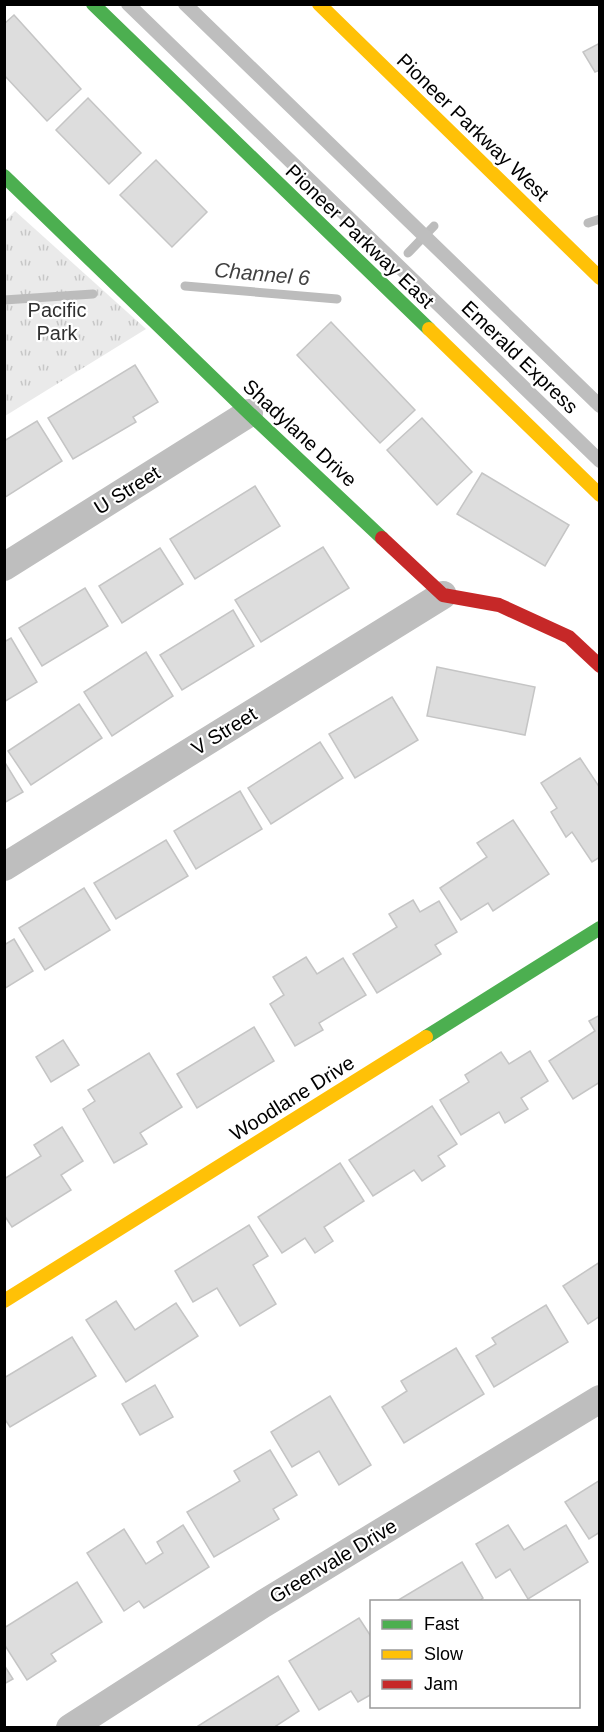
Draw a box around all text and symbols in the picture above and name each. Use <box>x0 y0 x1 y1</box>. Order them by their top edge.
street label: Pioneer Parkway West <box>393 49 554 205</box>
street label: Pioneer Parkway East <box>282 160 439 313</box>
water label: Channel 6 <box>213 258 311 289</box>
street label: Emerald Express <box>458 296 582 418</box>
park label: Pacific Park <box>28 299 86 344</box>
street label: Shadylane Drive <box>239 375 361 491</box>
street label: U Street <box>90 461 164 519</box>
street label: V Street <box>188 702 261 759</box>
street label: Woodlane Drive <box>226 1051 358 1145</box>
street label: Greenvale Drive <box>265 1514 401 1608</box>
legend <box>370 1600 580 1708</box>
text: Fast <box>424 1614 459 1634</box>
text: Slow <box>424 1644 464 1664</box>
text: Jam <box>424 1674 458 1694</box>

